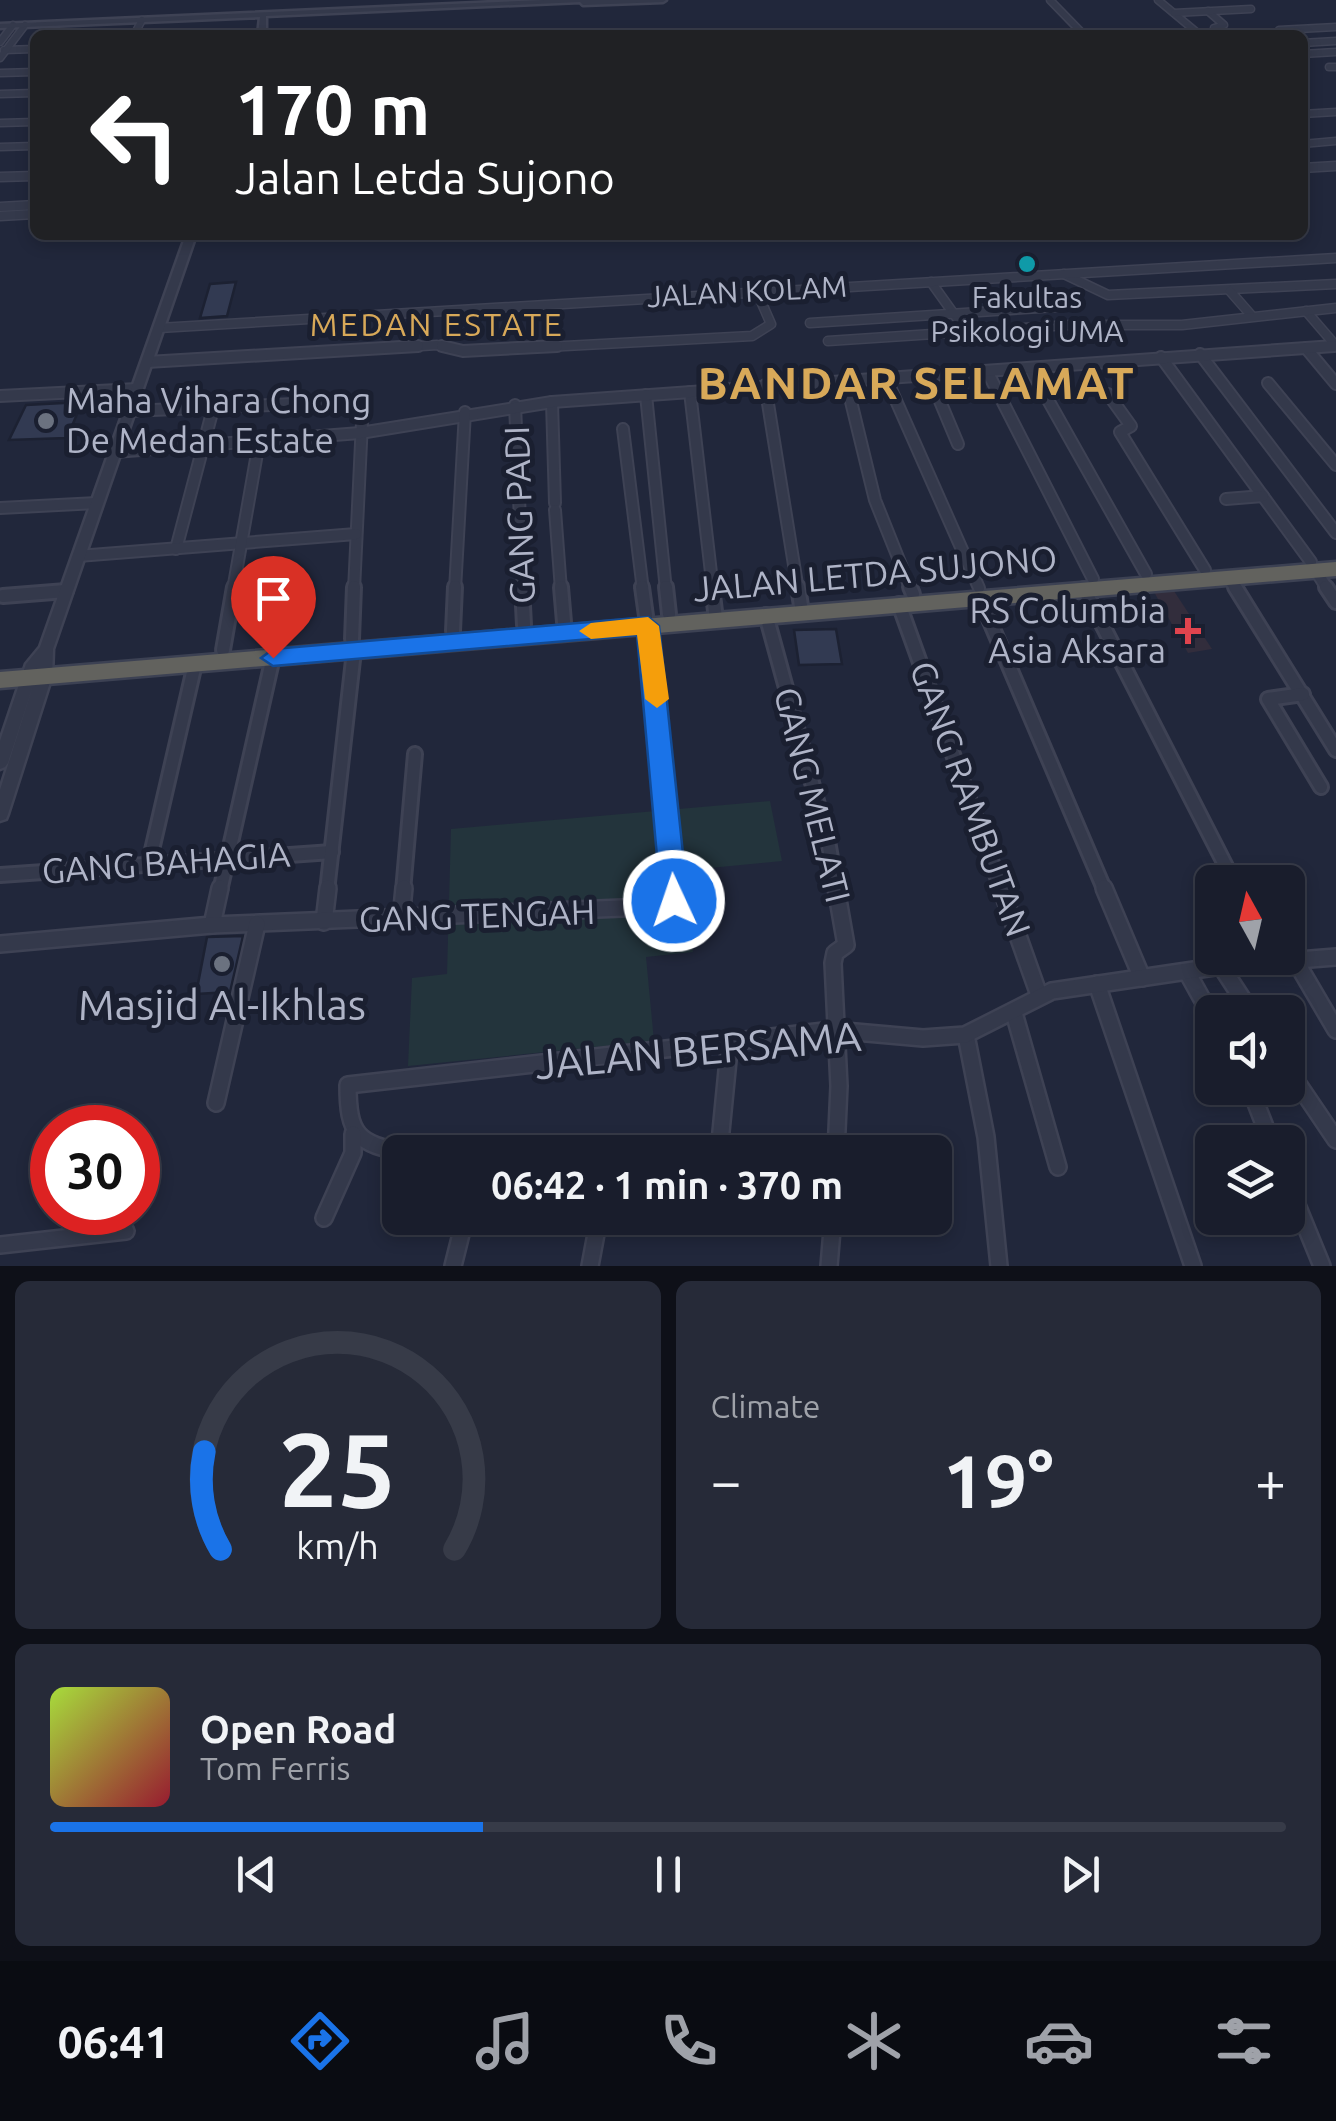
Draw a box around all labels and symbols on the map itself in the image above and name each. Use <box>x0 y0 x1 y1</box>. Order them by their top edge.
marker: Fakultas Psikologi UMA <box>1016 253 1038 275</box>
street label: JALAN KOLAM <box>646 269 848 313</box>
place label: Fakultas Psikologi UMA <box>930 280 1124 348</box>
district label: MEDAN ESTATE <box>310 306 564 342</box>
district label: BANDAR SELAMAT <box>698 357 1136 408</box>
place label: Maha Vihara Chong De Medan Estate <box>66 380 371 460</box>
marker: Maha Vihara Chong De Medan Estate <box>35 410 57 432</box>
street label: GANG PADI <box>496 425 542 605</box>
street label: JALAN LETDA SUJONO <box>691 537 1059 609</box>
pin <box>231 556 316 659</box>
place label: RS Columbia Asia Aksara <box>970 590 1166 670</box>
marker: RS Columbia Asia Aksara <box>1175 618 1201 644</box>
street label: GANG RAMBUTAN <box>903 656 1039 942</box>
street label: GANG MELATI <box>767 683 859 906</box>
street label: GANG BAHAGIA <box>40 833 292 891</box>
position arrow <box>622 849 726 953</box>
north arrow <box>1195 865 1305 975</box>
street label: GANG TENGAH <box>358 891 596 939</box>
marker: Masjid Al-Ikhlas <box>211 953 233 975</box>
place label: Masjid Al-Ikhlas <box>78 981 366 1028</box>
street label: JALAN BERSAMA <box>533 1012 863 1087</box>
speed limit sign: 30 <box>30 1105 160 1235</box>

